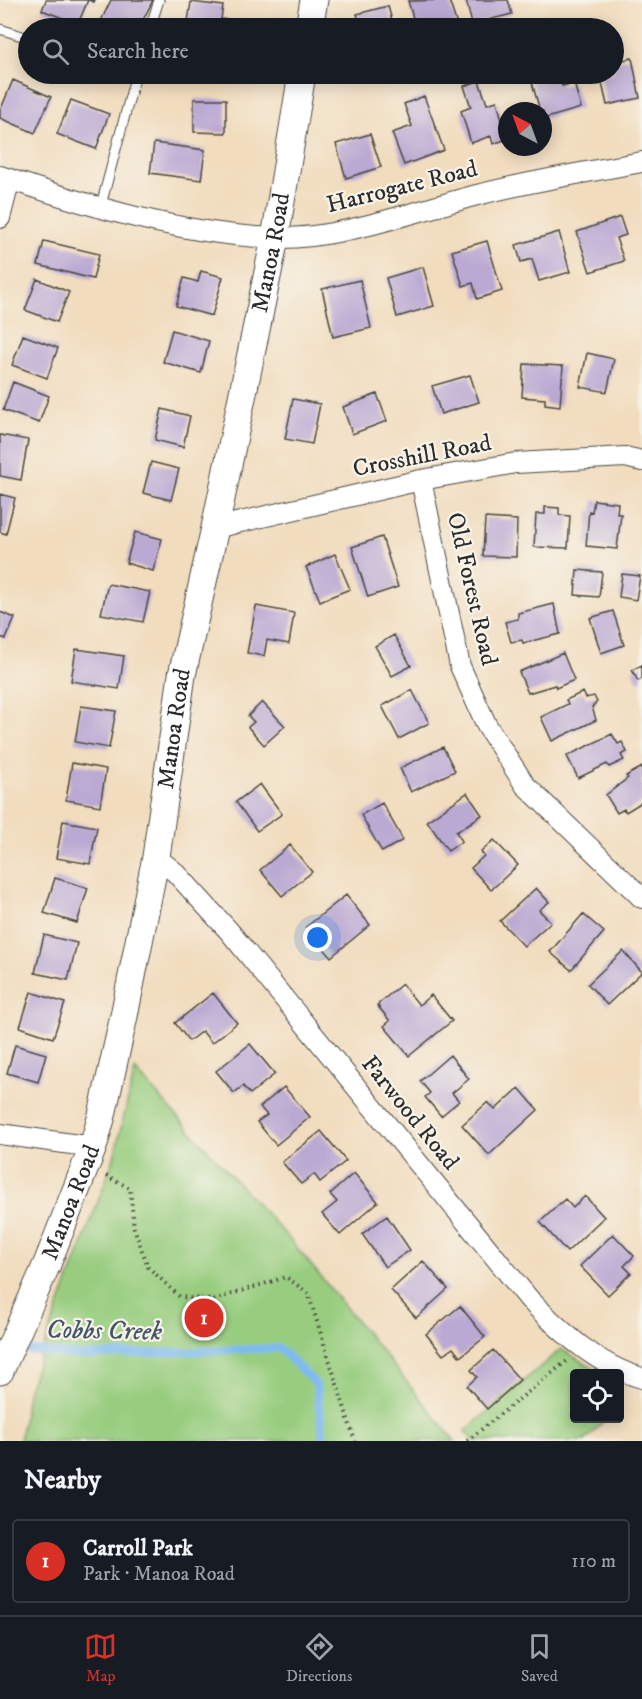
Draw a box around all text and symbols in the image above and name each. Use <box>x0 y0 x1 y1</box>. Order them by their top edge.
search box <box>18 18 624 84</box>
icon: search <box>39 35 72 68</box>
text: Search here <box>87 38 189 65</box>
north arrow <box>498 102 552 156</box>
street label: Harrogate Road <box>324 154 480 220</box>
street label: Manoa Road <box>245 191 297 315</box>
street label: Crosshill Road <box>350 428 494 484</box>
street label: Old Forest Road <box>440 510 504 668</box>
street label: Manoa Road <box>151 665 198 791</box>
your location <box>303 923 332 952</box>
street label: Farwood Road <box>355 1050 465 1176</box>
street label: Manoa Road <box>35 1140 107 1264</box>
pin: 1 <box>184 1296 224 1340</box>
water label: Cobbs Creek <box>46 1313 162 1349</box>
map controls <box>570 1369 624 1423</box>
button: locate <box>570 1369 624 1423</box>
text: Nearby <box>24 1464 101 1497</box>
text: Carroll Park <box>83 1535 193 1562</box>
text: 1 <box>42 1549 49 1574</box>
text: 110 m <box>571 1549 616 1574</box>
text: Park · Manoa Road <box>83 1562 235 1587</box>
tab: Map <box>84 1630 117 1686</box>
tab: Directions <box>286 1630 352 1686</box>
tab: Saved <box>521 1630 558 1686</box>

